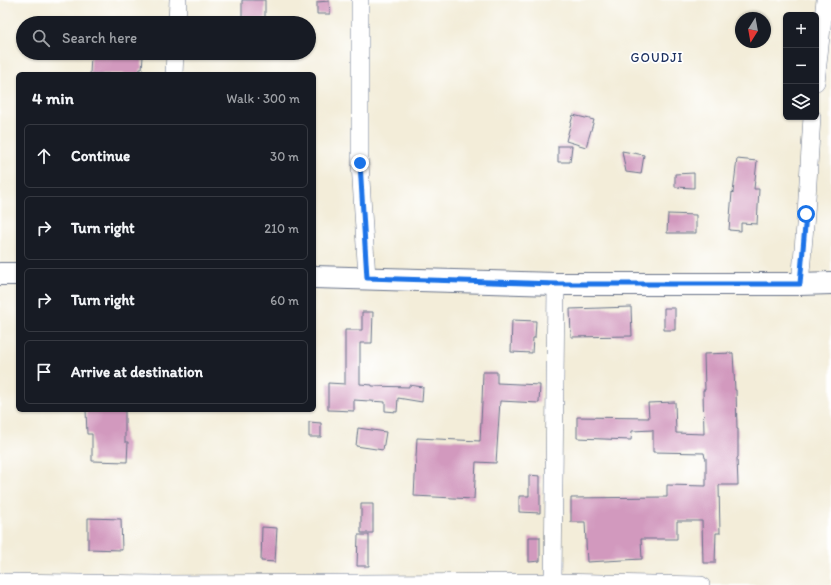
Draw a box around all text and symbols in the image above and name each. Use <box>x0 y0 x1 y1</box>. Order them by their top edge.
north arrow <box>735 12 771 48</box>
map controls <box>783 12 819 120</box>
button: + <box>783 12 819 48</box>
search box <box>16 16 316 60</box>
icon: search <box>30 27 52 49</box>
text: Search here <box>62 29 137 47</box>
button: − <box>783 48 819 84</box>
district label: GOUDJI <box>631 50 683 65</box>
button: layers <box>783 84 819 120</box>
text: 4 min <box>32 88 74 108</box>
text: Walk · 300 m <box>226 91 300 106</box>
icon: ahead <box>33 145 55 167</box>
text: Continue <box>71 147 130 165</box>
text: 30 m <box>270 149 299 164</box>
route end <box>351 154 369 172</box>
route start <box>797 205 815 223</box>
icon: right <box>33 217 55 239</box>
text: Turn right <box>71 219 135 237</box>
text: 210 m <box>264 221 299 236</box>
icon: right <box>33 289 55 311</box>
text: Turn right <box>71 291 135 309</box>
text: 60 m <box>270 293 299 308</box>
icon: arrive <box>33 361 55 383</box>
text: Arrive at destination <box>71 363 203 381</box>

